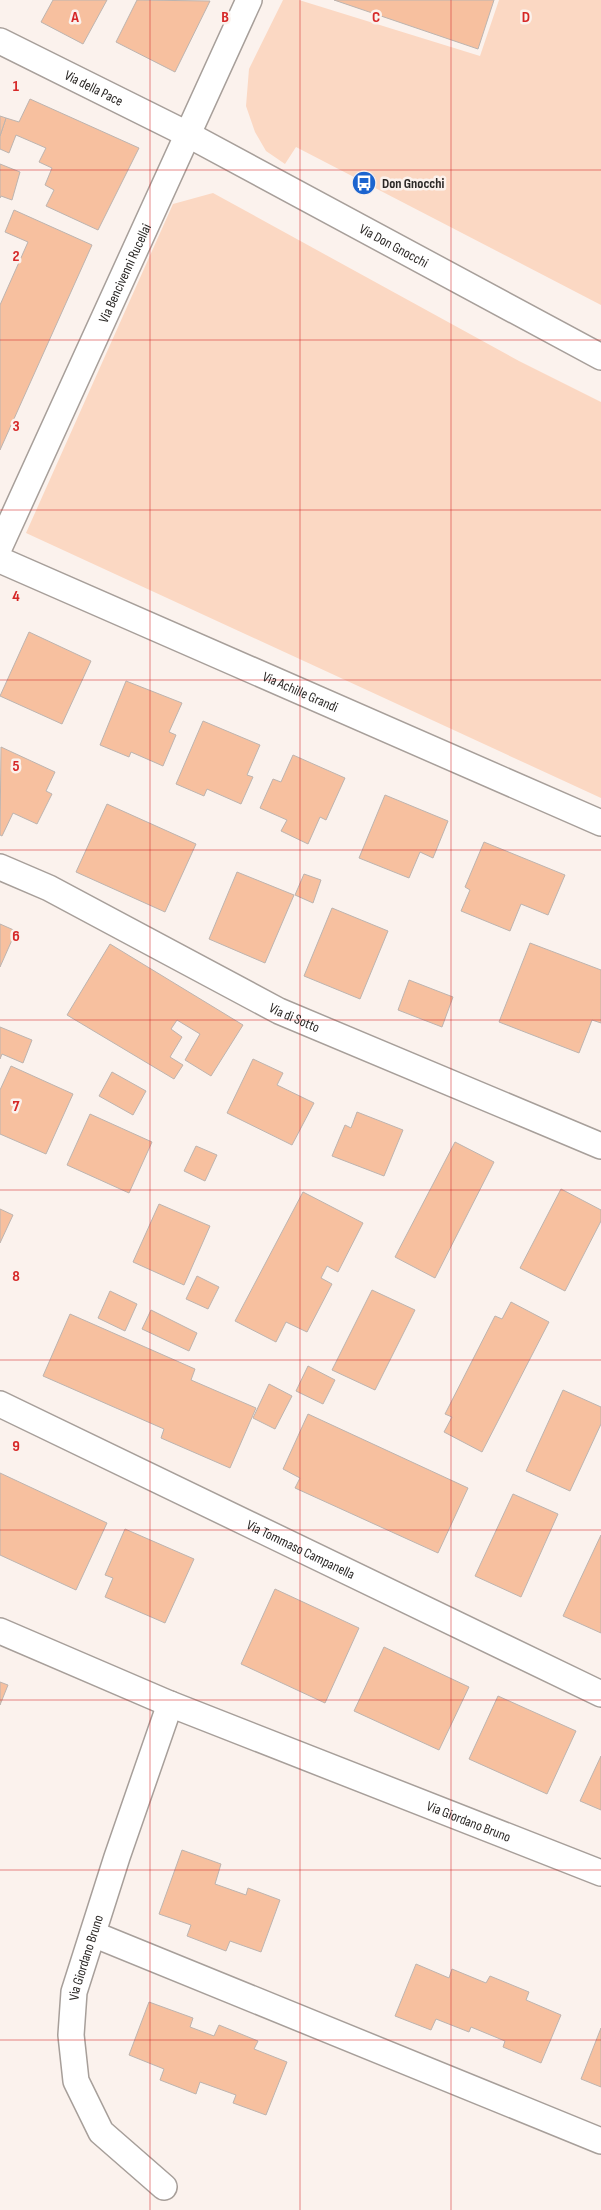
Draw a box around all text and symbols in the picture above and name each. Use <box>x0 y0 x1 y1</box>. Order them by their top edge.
text: A <box>70 8 79 27</box>
text: B <box>221 8 229 27</box>
text: C <box>372 8 380 27</box>
text: D <box>522 8 530 27</box>
street label: Via della Pace <box>62 67 126 110</box>
text: 1 <box>13 77 20 96</box>
bus stop icon: Don Gnocchi <box>351 170 377 196</box>
place label: Don Gnocchi <box>382 175 444 192</box>
street label: Via Don Gnocchi <box>356 220 431 271</box>
street label: Via Bencivenni Rucellai <box>95 221 155 326</box>
text: 2 <box>12 247 20 266</box>
text: 3 <box>12 417 20 436</box>
text: 4 <box>12 587 20 606</box>
street label: Via Achille Grandi <box>260 668 341 716</box>
text: 5 <box>12 757 20 776</box>
text: 6 <box>12 927 20 946</box>
street label: Via di Sotto <box>266 999 322 1036</box>
text: 7 <box>13 1097 20 1116</box>
text: 8 <box>12 1267 20 1286</box>
text: 9 <box>12 1437 20 1456</box>
street label: Via Tommaso Campanella <box>244 1516 357 1583</box>
street label: Via Giordano Bruno <box>424 1797 513 1846</box>
street label: Via Giordano Bruno <box>65 1913 107 2001</box>

